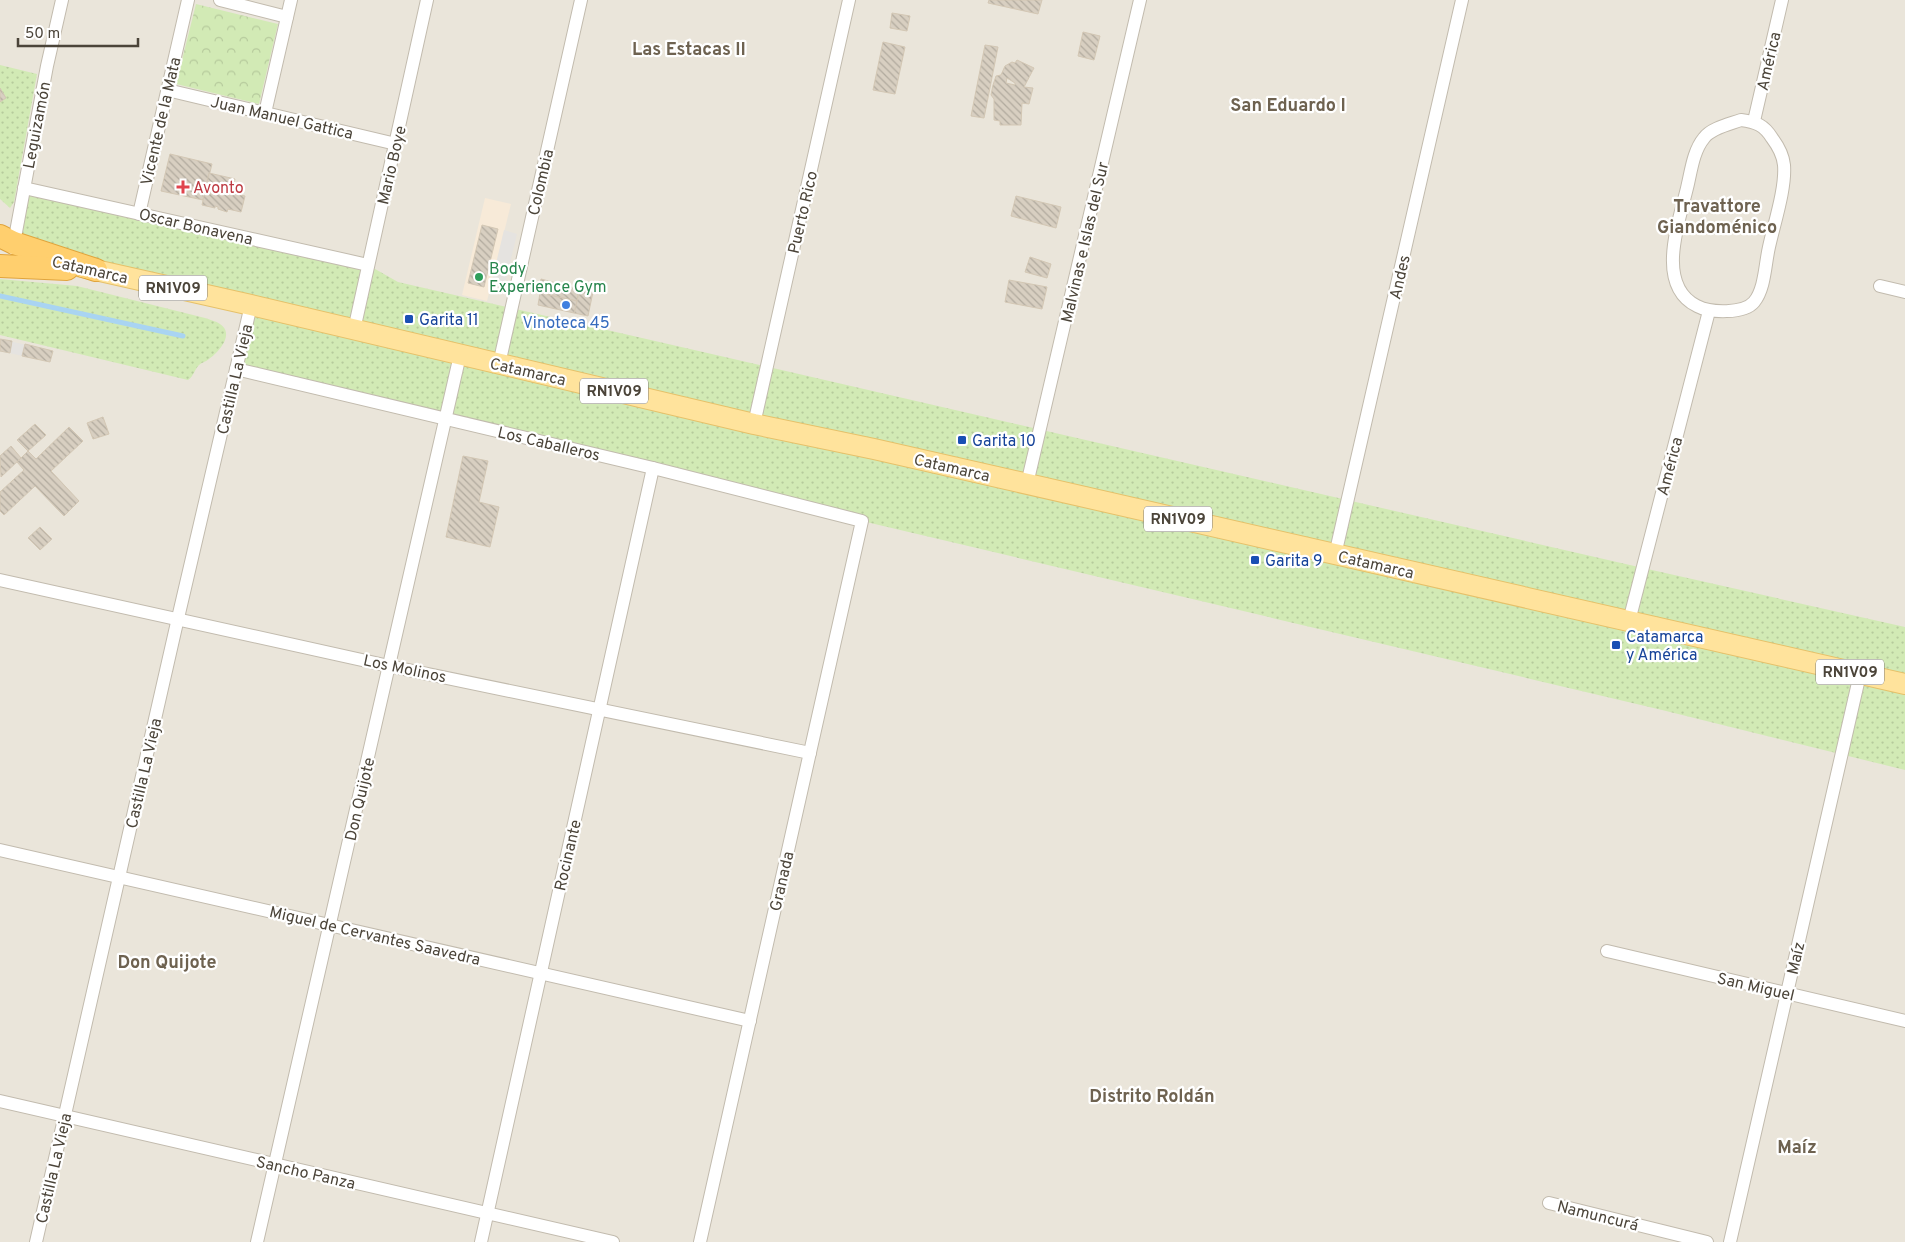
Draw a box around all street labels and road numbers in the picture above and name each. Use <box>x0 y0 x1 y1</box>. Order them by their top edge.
street label: América <box>1753 30 1786 93</box>
street label: Vicente de la Mata <box>137 55 186 188</box>
street label: Leguizamón <box>20 80 56 171</box>
street label: Juan Manuel Gattica <box>208 93 355 145</box>
street label: Mario Boye <box>374 124 412 207</box>
street label: Colombia <box>525 147 559 218</box>
street label: Malvinas e Islas del Sur <box>1058 160 1114 325</box>
street label: Puerto Rico <box>785 169 823 256</box>
street label: Oscar Bonavena <box>137 205 255 251</box>
street label: Catamarca <box>50 253 129 289</box>
street label: Andes <box>1386 253 1416 302</box>
road number: RN1V09 <box>139 276 207 300</box>
street label: Castilla La Vieja <box>214 322 258 437</box>
street label: Catamarca <box>488 355 567 391</box>
road number: RN1V09 <box>580 378 648 404</box>
street label: Los Caballeros <box>495 423 602 466</box>
street label: América <box>1654 435 1688 498</box>
street label: Catamarca <box>912 451 991 487</box>
road number: RN1V09 <box>1144 506 1212 532</box>
street label: Catamarca <box>1336 548 1415 584</box>
street label: Los Molinos <box>361 651 448 689</box>
road number: RN1V09 <box>1816 660 1884 684</box>
street label: Castilla La Vieja <box>123 716 167 831</box>
street label: Don Quijote <box>342 756 380 843</box>
street label: Rocinante <box>551 818 587 893</box>
street label: Granada <box>766 850 800 913</box>
street label: Miguel de Cervantes Saavedra <box>267 903 482 971</box>
street label: Maíz <box>1783 940 1810 977</box>
street label: San Miguel <box>1715 969 1796 1007</box>
street label: Castilla La Vieja <box>33 1111 77 1226</box>
street label: Sancho Panza <box>254 1153 357 1195</box>
street label: Namuncurá <box>1555 1197 1640 1237</box>

